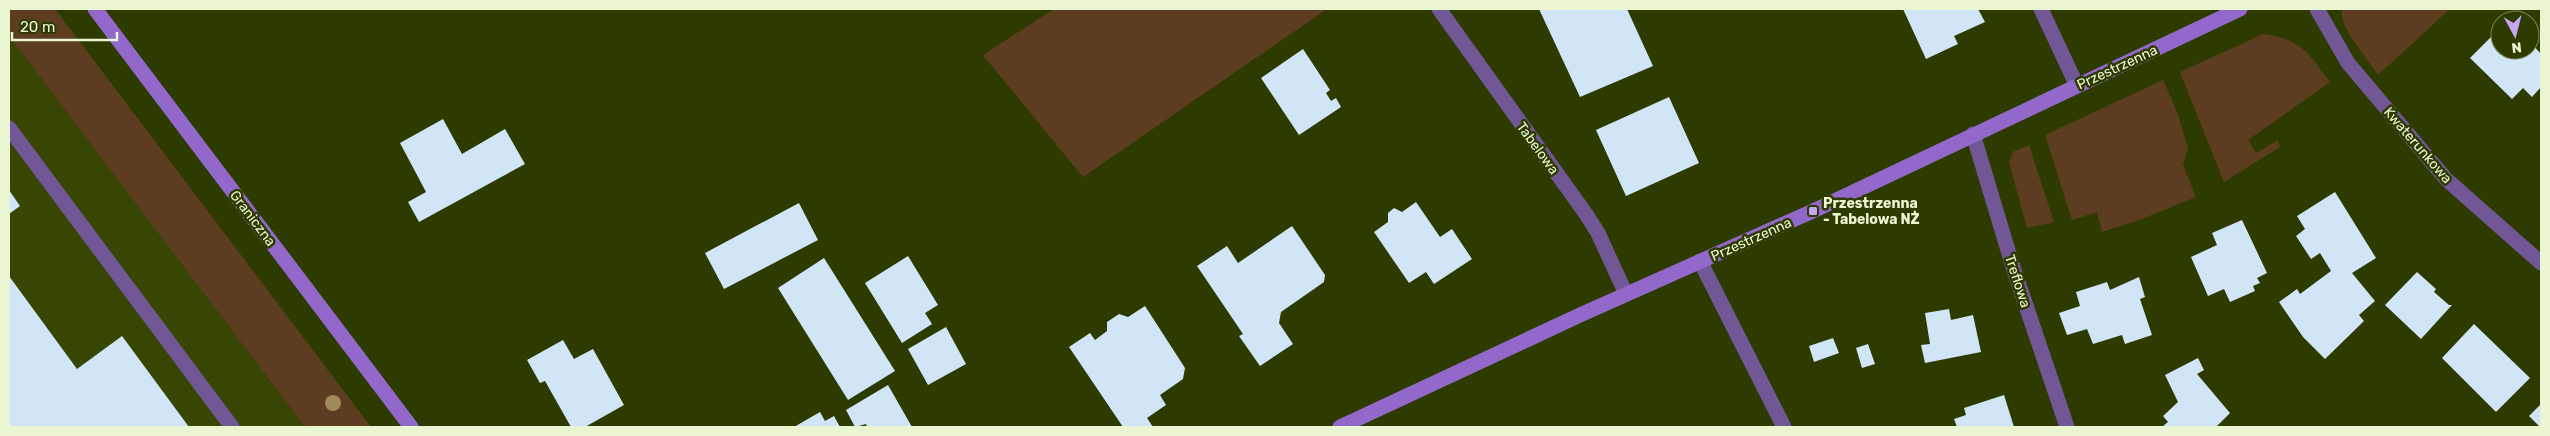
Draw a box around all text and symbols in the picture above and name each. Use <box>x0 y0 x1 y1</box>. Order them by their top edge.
scale bar <box>12 10 118 42</box>
north arrow <box>2490 10 2540 60</box>
text: 20 m <box>20 18 55 36</box>
text: N <box>2510 38 2523 56</box>
street label: Przestrzenna <box>2074 41 2160 93</box>
street label: Kwaterunkowa <box>2380 104 2455 187</box>
street label: Tabelowa <box>1513 119 1562 178</box>
street label: Graniczna <box>226 187 279 250</box>
place label: Przestrzenna - Tabelowa NŻ <box>1823 195 1920 228</box>
marker: Przestrzenna - Tabelowa NŻ <box>1807 205 1819 217</box>
street label: Przestrzenna <box>1708 214 1794 265</box>
street label: Treflowa <box>2001 252 2034 310</box>

